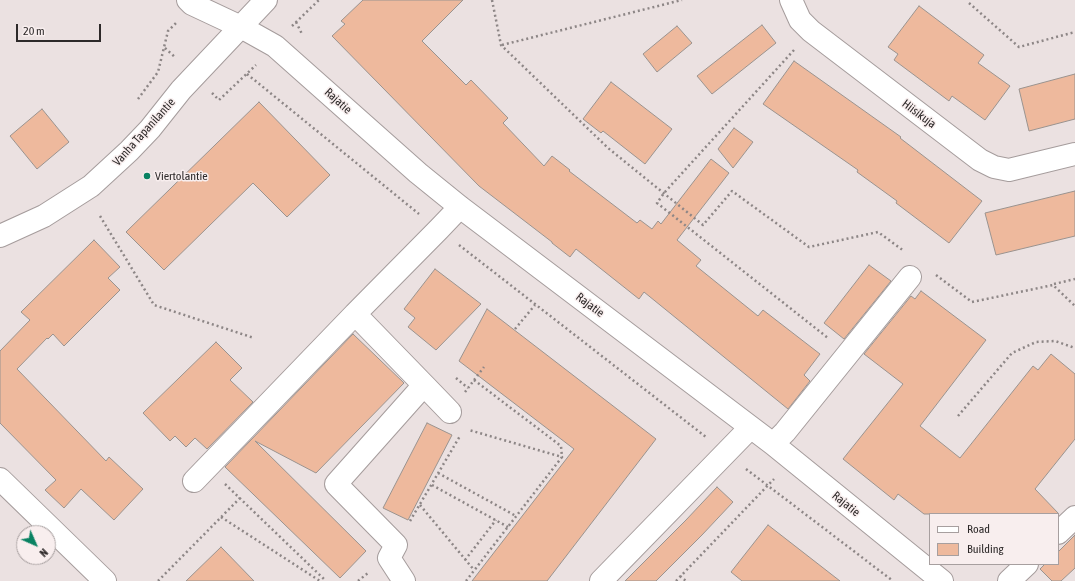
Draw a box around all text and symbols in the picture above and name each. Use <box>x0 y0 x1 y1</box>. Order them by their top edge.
scale bar <box>18 16 103 42</box>
text: 20 m <box>23 24 45 38</box>
street label: Rajatie <box>321 85 355 117</box>
street label: Vanha Tapanilantie <box>110 95 178 169</box>
street label: Hiisikuja <box>899 97 939 131</box>
place label: Viertolantie <box>155 169 208 183</box>
marker: Viertolantie <box>142 171 152 181</box>
street label: Rajatie <box>573 290 607 320</box>
street label: Rajatie <box>829 488 863 520</box>
legend <box>929 513 1059 565</box>
text: Road <box>967 522 990 536</box>
north arrow <box>16 525 56 565</box>
text: Building <box>967 542 1004 556</box>
text: N <box>37 546 50 559</box>

